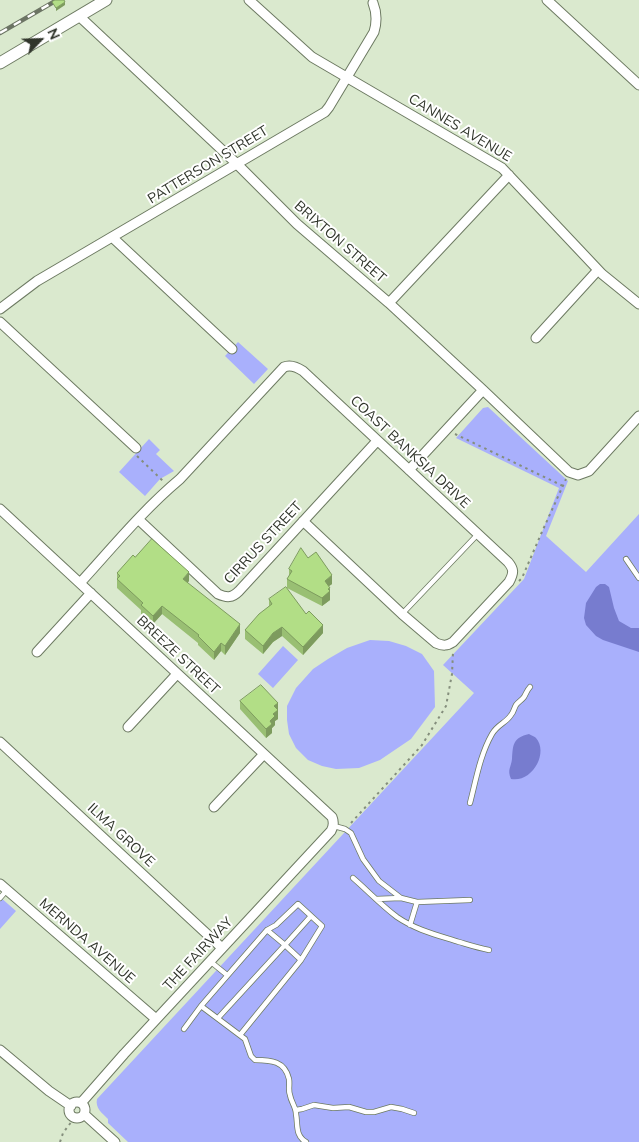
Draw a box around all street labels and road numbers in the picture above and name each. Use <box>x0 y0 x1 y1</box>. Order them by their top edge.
street label: CANNES AVENUE <box>405 91 515 165</box>
street label: PATTERSON STREET <box>145 122 271 208</box>
street label: BRIXTON STREET <box>291 198 389 286</box>
street label: COAST BANKSIA DRIVE <box>347 392 473 512</box>
street label: CIRRUS STREET <box>221 498 305 588</box>
street label: BREEZE STREET <box>133 612 223 698</box>
street label: ILMA GROVE <box>84 800 158 870</box>
street label: MERNDA AVENUE <box>36 895 138 987</box>
street label: THE FAIRWAY <box>160 914 236 994</box>

